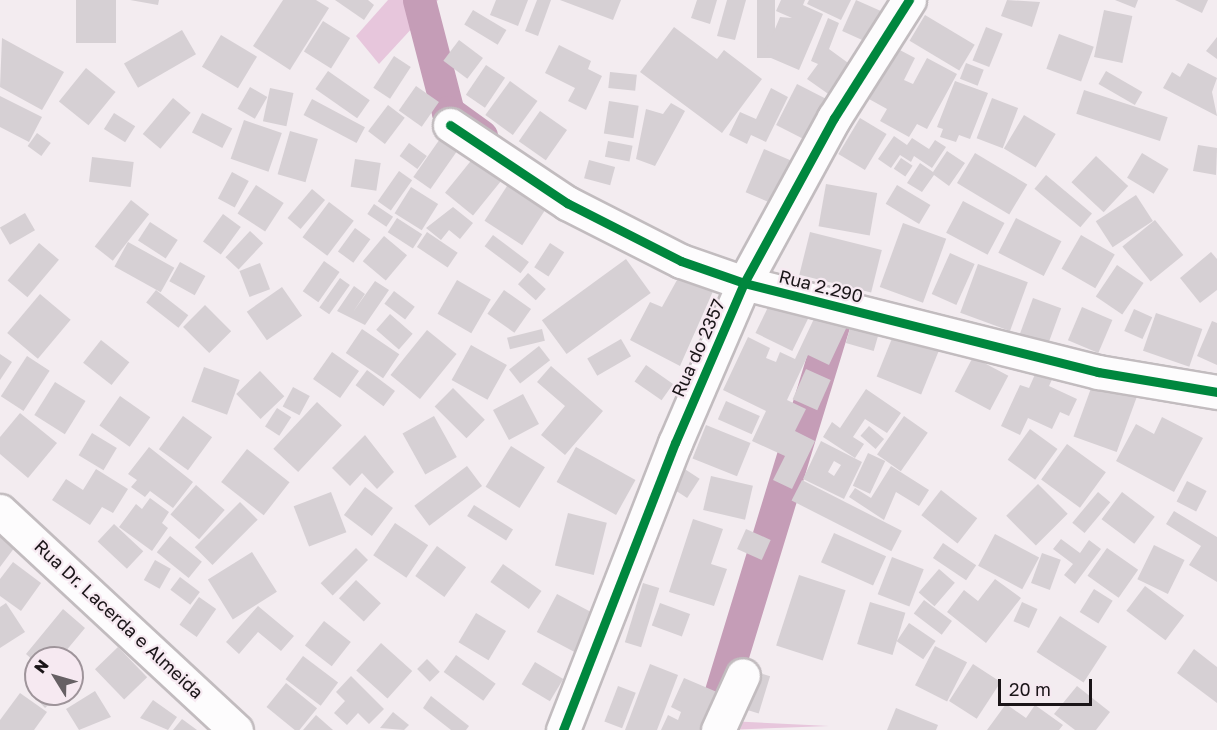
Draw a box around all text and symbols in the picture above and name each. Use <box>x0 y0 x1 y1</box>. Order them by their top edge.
street label: Rua 2.290 <box>777 265 865 307</box>
street label: Rua do 2357 <box>667 296 729 400</box>
street label: Rua Dr. Lacerda e Almeida <box>30 535 208 703</box>
north arrow <box>24 646 84 706</box>
text: N <box>30 655 53 677</box>
scale bar <box>1001 667 1096 705</box>
text: 20 m <box>1009 678 1051 700</box>

